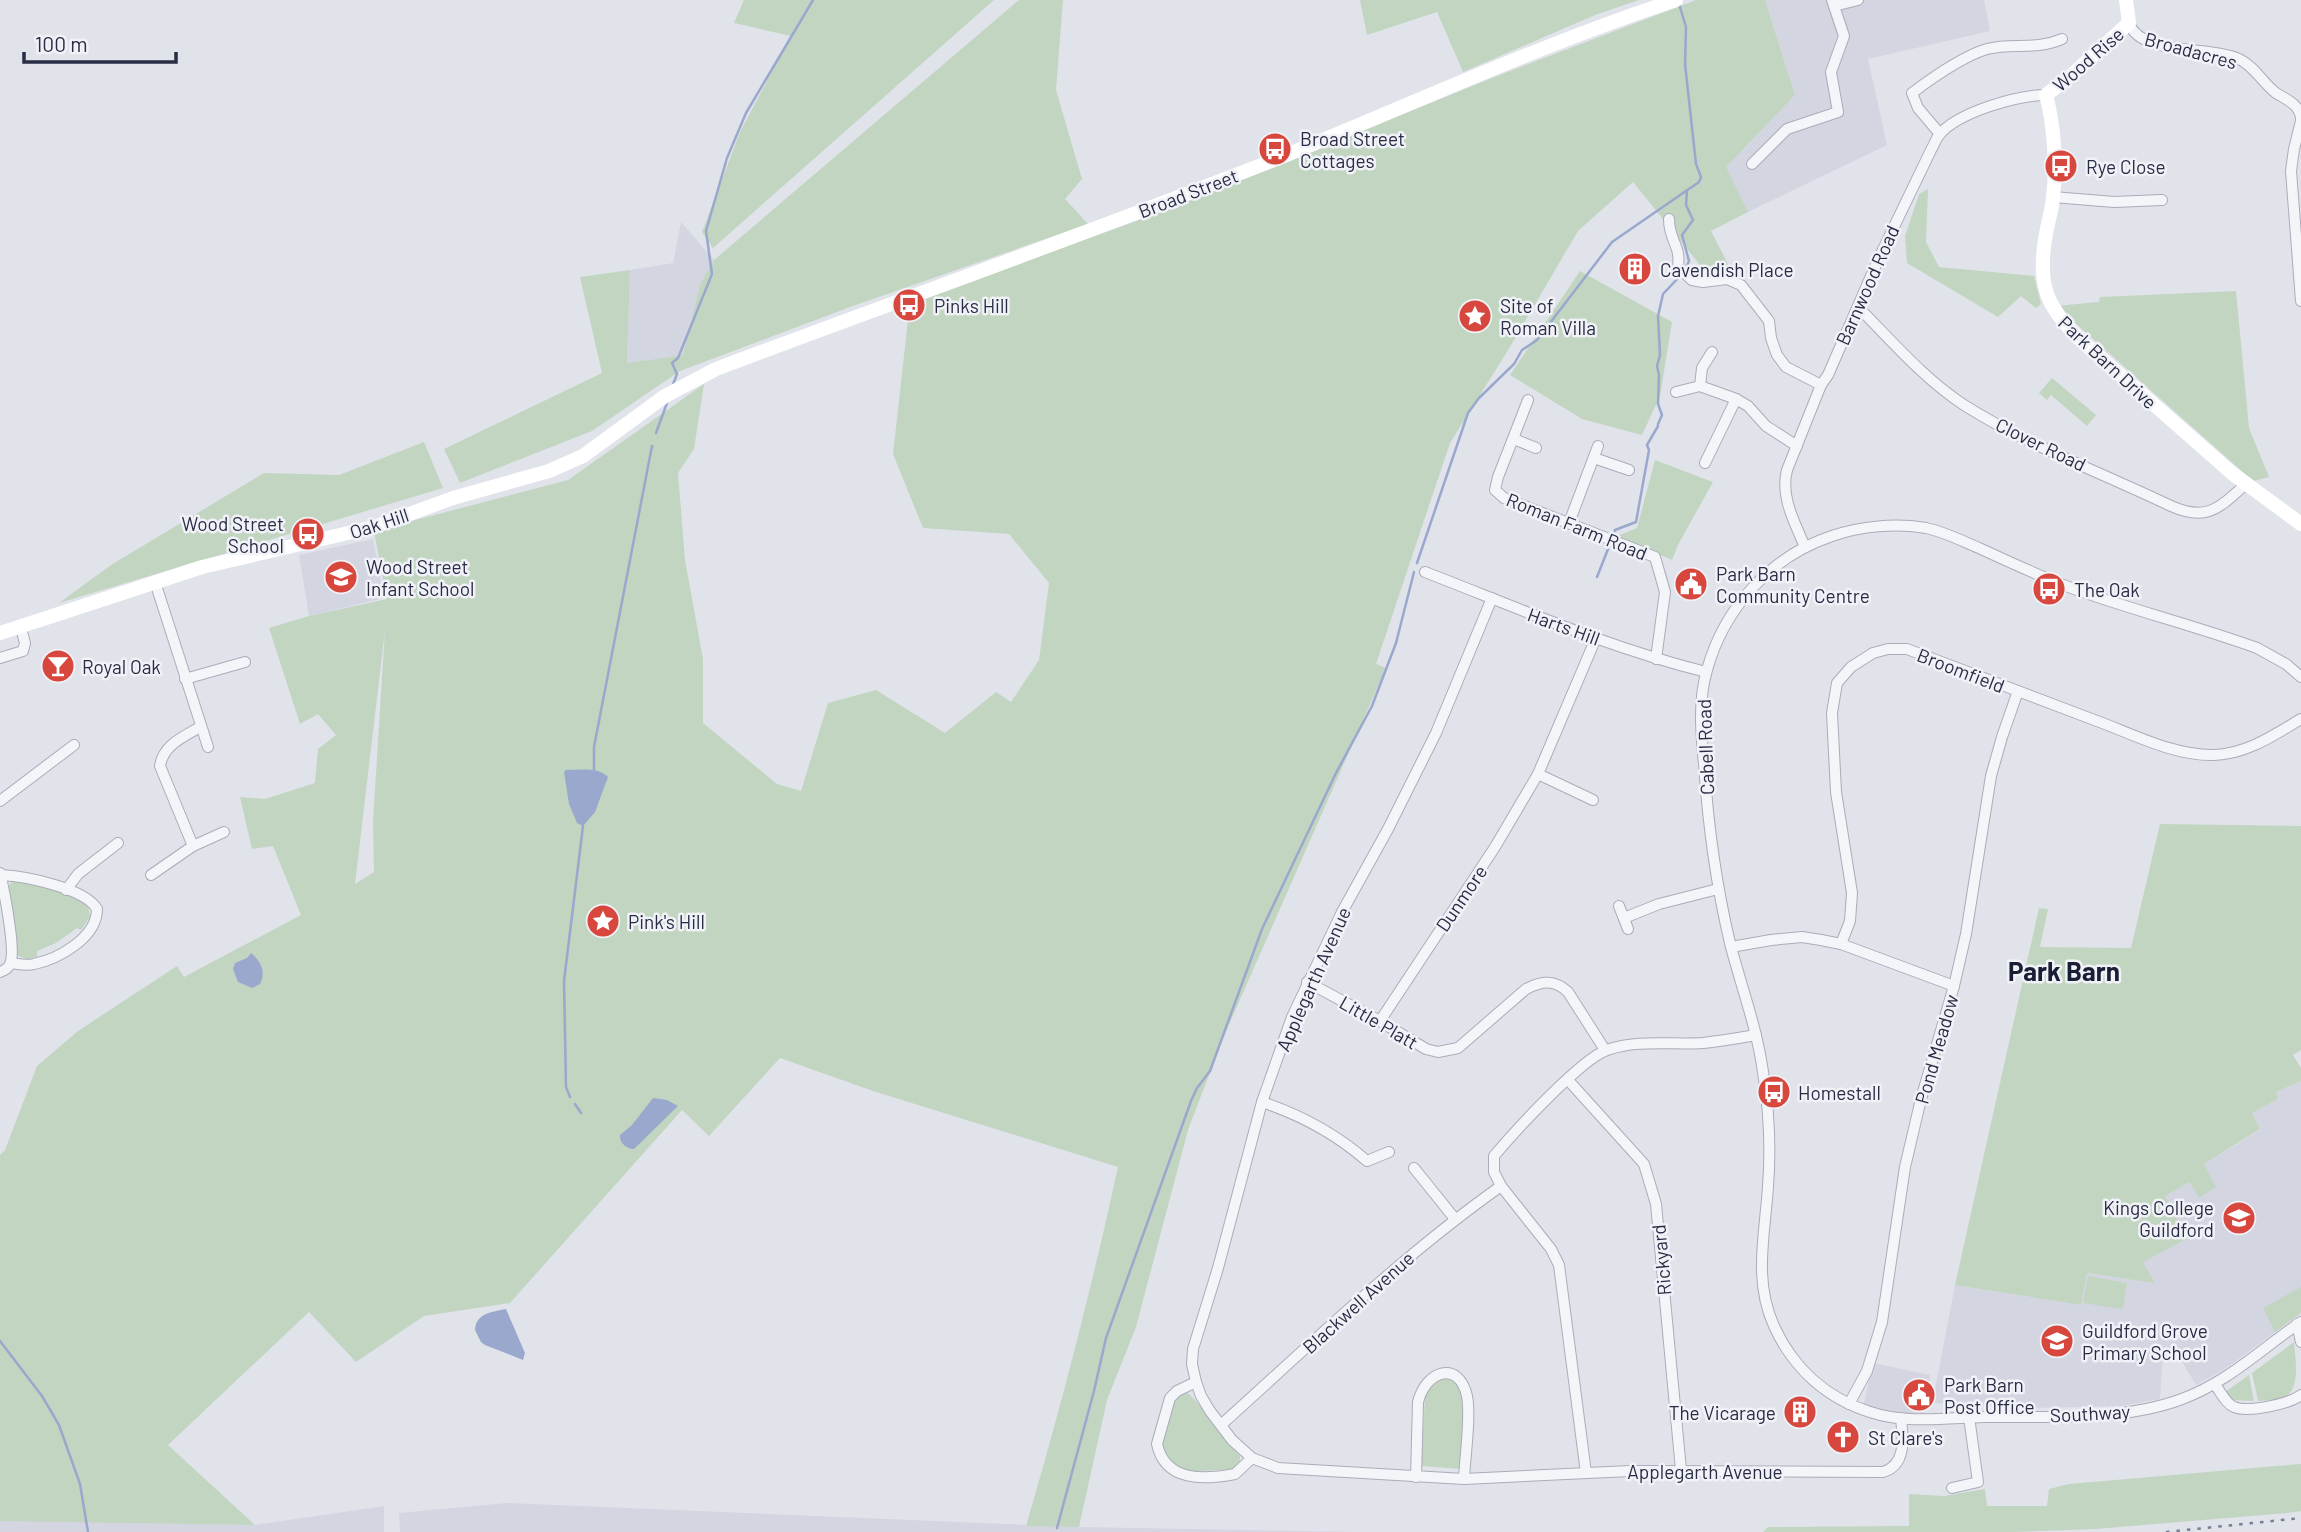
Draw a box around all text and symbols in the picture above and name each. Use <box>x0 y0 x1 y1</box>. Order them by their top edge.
scale bar <box>24 21 177 65</box>
street label: Wood Rise <box>2048 22 2128 96</box>
street label: Broadacres <box>2142 27 2240 73</box>
text: 100 m <box>35 31 88 56</box>
place label: Broad Street Cottages <box>1300 127 1405 172</box>
bus stop icon: Broad Street Cottages <box>1256 130 1294 168</box>
bus stop icon: Rye Close <box>2042 147 2080 185</box>
place label: Rye Close <box>2086 155 2166 178</box>
street label: Broad Street <box>1135 163 1241 223</box>
street label: Barnwood Road <box>1830 222 1904 348</box>
building icon: Cavendish Place <box>1616 250 1654 288</box>
place label: Cavendish Place <box>1660 258 1794 281</box>
bus stop icon: Pinks Hill <box>890 286 928 324</box>
place label: Pinks Hill <box>934 294 1009 317</box>
place label: Site of Roman Villa <box>1500 294 1596 339</box>
place icon: Site of Roman Villa <box>1456 297 1494 335</box>
street label: Park Barn Drive <box>2054 311 2162 413</box>
street label: Clover Road <box>1992 412 2090 476</box>
street label: Roman Farm Road <box>1503 487 1651 565</box>
street label: Oak Hill <box>347 503 411 543</box>
place label: Wood Street School <box>181 512 284 557</box>
bus stop icon: Wood Street School <box>289 515 327 553</box>
place label: Wood Street Infant School <box>366 555 474 600</box>
school or university icon: Wood Street Infant School <box>322 558 360 596</box>
place label: Park Barn Community Centre <box>1716 562 1870 607</box>
public building icon: Park Barn Community Centre <box>1672 565 1710 603</box>
bus stop icon: The Oak <box>2030 570 2068 608</box>
place label: The Oak <box>2074 578 2140 601</box>
street label: Harts Hill <box>1525 602 1603 650</box>
street label: Broomfield <box>1914 643 2008 697</box>
bar icon: Royal Oak <box>39 647 77 685</box>
place label: Royal Oak <box>82 655 161 678</box>
street label: Cabell Road <box>1692 699 1718 795</box>
street label: Dunmore <box>1431 861 1491 935</box>
place icon: Pink's Hill <box>584 902 622 940</box>
street label: Applegarth Avenue <box>1271 903 1355 1055</box>
place label: Pink's Hill <box>628 910 705 933</box>
district label: Park Barn <box>2008 955 2120 986</box>
street label: Little Platt <box>1336 990 1422 1054</box>
street label: Pond Meadow <box>1909 991 1963 1106</box>
bus stop icon: Homestall <box>1755 1073 1793 1111</box>
place label: Homestall <box>1798 1081 1881 1104</box>
place label: Kings College Guildford <box>2103 1196 2214 1241</box>
school or university icon: Kings College Guildford <box>2220 1199 2258 1237</box>
street label: Rickyard <box>1646 1223 1676 1297</box>
street label: Blackwell Avenue <box>1298 1246 1418 1358</box>
place label: Guildford Grove Primary School <box>2082 1319 2208 1364</box>
school or university icon: Guildford Grove Primary School <box>2038 1322 2076 1360</box>
place label: Park Barn Post Office <box>1944 1373 2035 1418</box>
public building icon: Park Barn Post Office <box>1900 1376 1938 1414</box>
building icon: The Vicarage <box>1781 1393 1819 1431</box>
street label: Southway <box>2049 1399 2131 1427</box>
place label: The Vicarage <box>1669 1401 1776 1424</box>
church icon: St Clare's <box>1824 1418 1862 1456</box>
place label: St Clare's <box>1868 1426 1943 1449</box>
street label: Applegarth Avenue <box>1627 1460 1783 1483</box>

